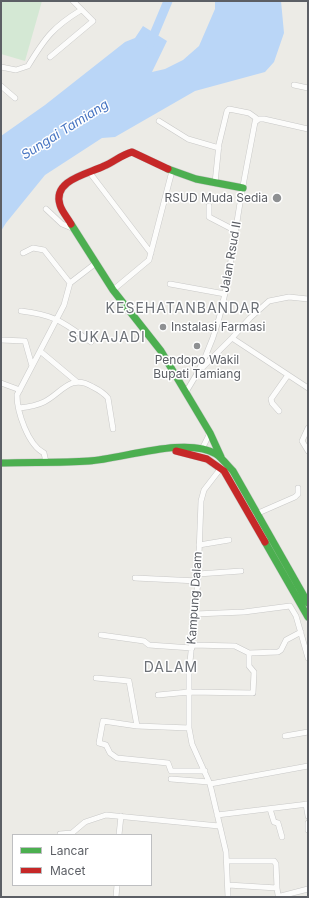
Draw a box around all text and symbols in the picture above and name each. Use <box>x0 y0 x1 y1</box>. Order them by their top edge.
water label: Sungai Tamiang <box>18 97 112 163</box>
place label: RSUD Muda Sedia <box>165 191 268 205</box>
marker: RSUD Muda Sedia <box>271 192 283 204</box>
street label: Jalan Rsud II <box>218 220 244 294</box>
district label: KESEHATANBANDAR <box>106 301 260 317</box>
place label: Instalasi Farmasi <box>171 320 265 334</box>
marker: Instalasi Farmasi <box>158 322 168 332</box>
district label: SUKAJADI <box>68 330 146 346</box>
marker: Pendopo Wakil Bupati Tamiang <box>192 341 202 351</box>
place label: Pendopo Wakil Bupati Tamiang <box>153 353 241 381</box>
street label: Kampung Dalam <box>185 551 205 645</box>
district label: DALAM <box>144 660 198 676</box>
legend <box>12 834 152 886</box>
text: Lancar <box>50 843 89 858</box>
text: Macet <box>50 863 85 878</box>

